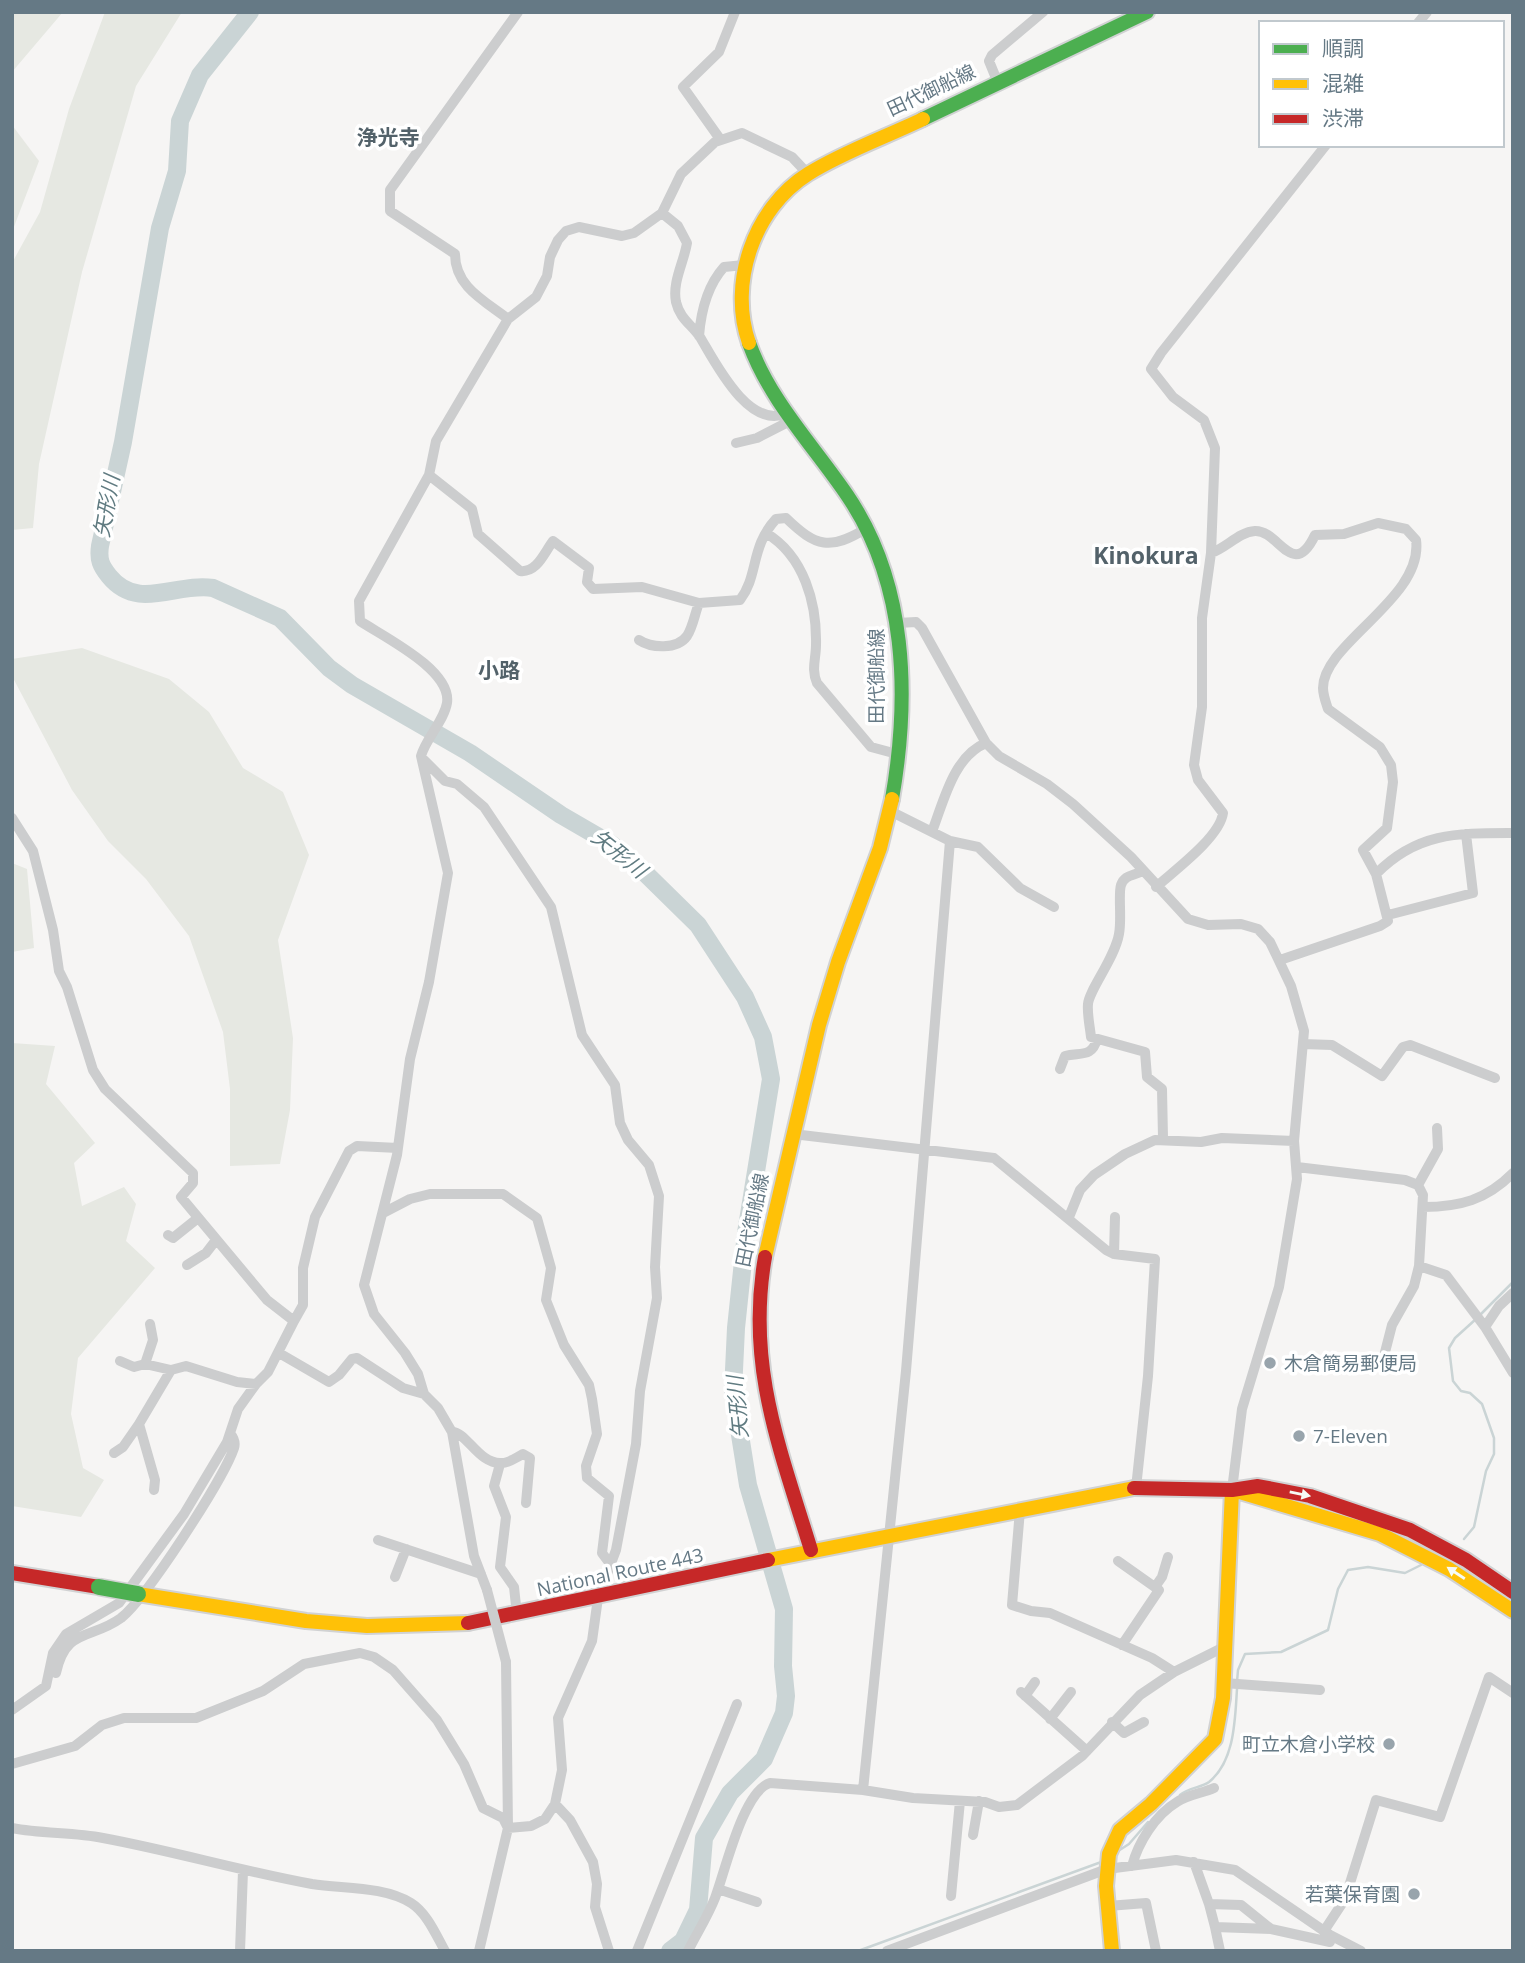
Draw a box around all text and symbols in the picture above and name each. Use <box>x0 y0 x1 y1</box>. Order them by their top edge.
legend <box>1259 21 1504 147</box>
text: 順調 <box>1322 34 1364 62</box>
street label: 田代御船線 <box>882 58 980 122</box>
text: 混雑 <box>1322 69 1364 97</box>
text: 渋滞 <box>1322 104 1364 132</box>
district label: 浄光寺 <box>357 123 420 151</box>
water label: 矢形川 <box>87 470 126 539</box>
district label: Kinokura <box>1093 539 1199 571</box>
street label: 田代御船線 <box>863 628 889 724</box>
district label: 小路 <box>478 656 520 684</box>
water label: 矢形川 <box>586 823 654 885</box>
street label: 田代御船線 <box>729 1171 775 1269</box>
place label: 木倉簡易郵便局 <box>1284 1350 1417 1376</box>
marker: 木倉簡易郵便局 <box>1262 1355 1278 1371</box>
water label: 矢形川 <box>720 1372 754 1440</box>
place label: 7-Eleven <box>1313 1423 1388 1449</box>
marker: 7-Eleven <box>1291 1428 1307 1444</box>
one-way arrow <box>1289 1489 1311 1500</box>
street label: National Route 443 <box>534 1542 706 1602</box>
one-way arrow <box>1447 1566 1466 1579</box>
place label: 町立木倉小学校 <box>1242 1731 1375 1757</box>
marker: 町立木倉小学校 <box>1381 1736 1397 1752</box>
place label: 若葉保育園 <box>1305 1881 1400 1907</box>
marker: 若葉保育園 <box>1406 1886 1422 1902</box>

